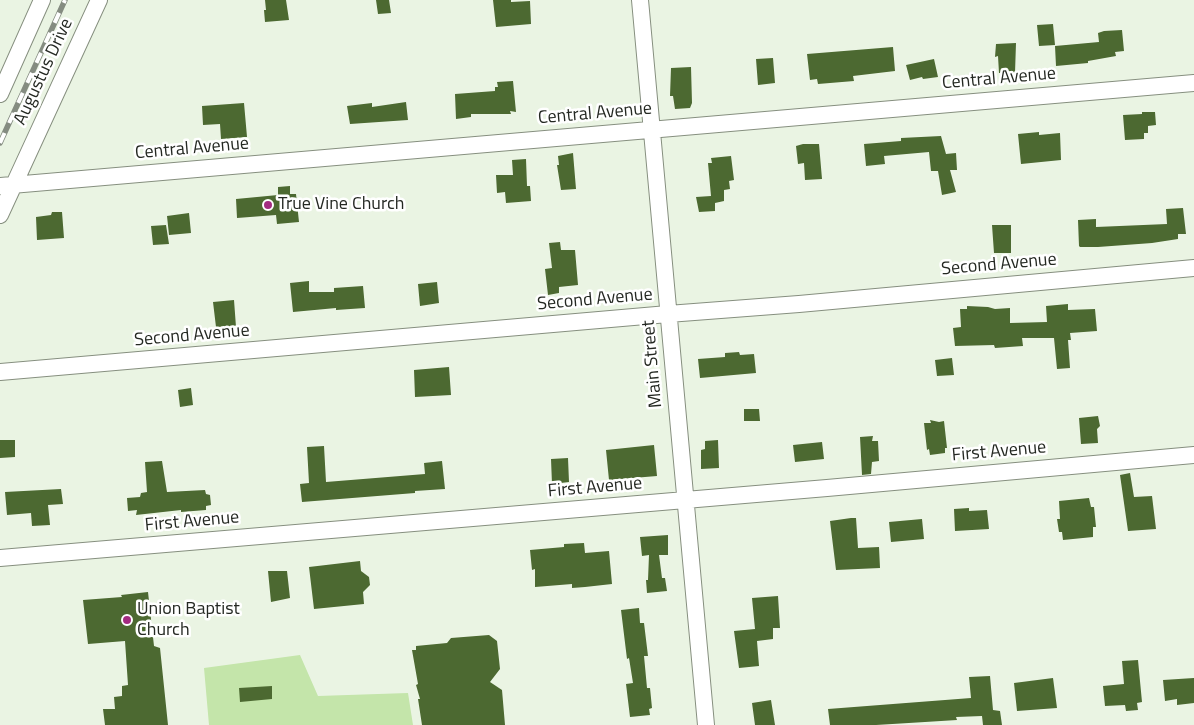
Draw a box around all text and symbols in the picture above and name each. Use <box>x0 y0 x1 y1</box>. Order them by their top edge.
street label: Augustus Drive <box>10 15 78 129</box>
street label: Central Avenue <box>941 63 1057 95</box>
street label: Central Avenue <box>537 98 653 130</box>
street label: Central Avenue <box>134 133 250 165</box>
place label: True Vine Church <box>278 194 404 216</box>
marker: True Vine Church <box>262 199 274 211</box>
street label: Second Avenue <box>941 249 1057 281</box>
street label: Second Avenue <box>537 284 653 316</box>
street label: Main Street <box>638 319 668 409</box>
street label: Second Avenue <box>134 320 250 352</box>
street label: First Avenue <box>951 437 1047 467</box>
street label: First Avenue <box>547 473 643 503</box>
street label: First Avenue <box>144 507 240 537</box>
place label: Union Baptist Church <box>137 599 240 642</box>
marker: Union Baptist Church <box>121 614 133 626</box>

